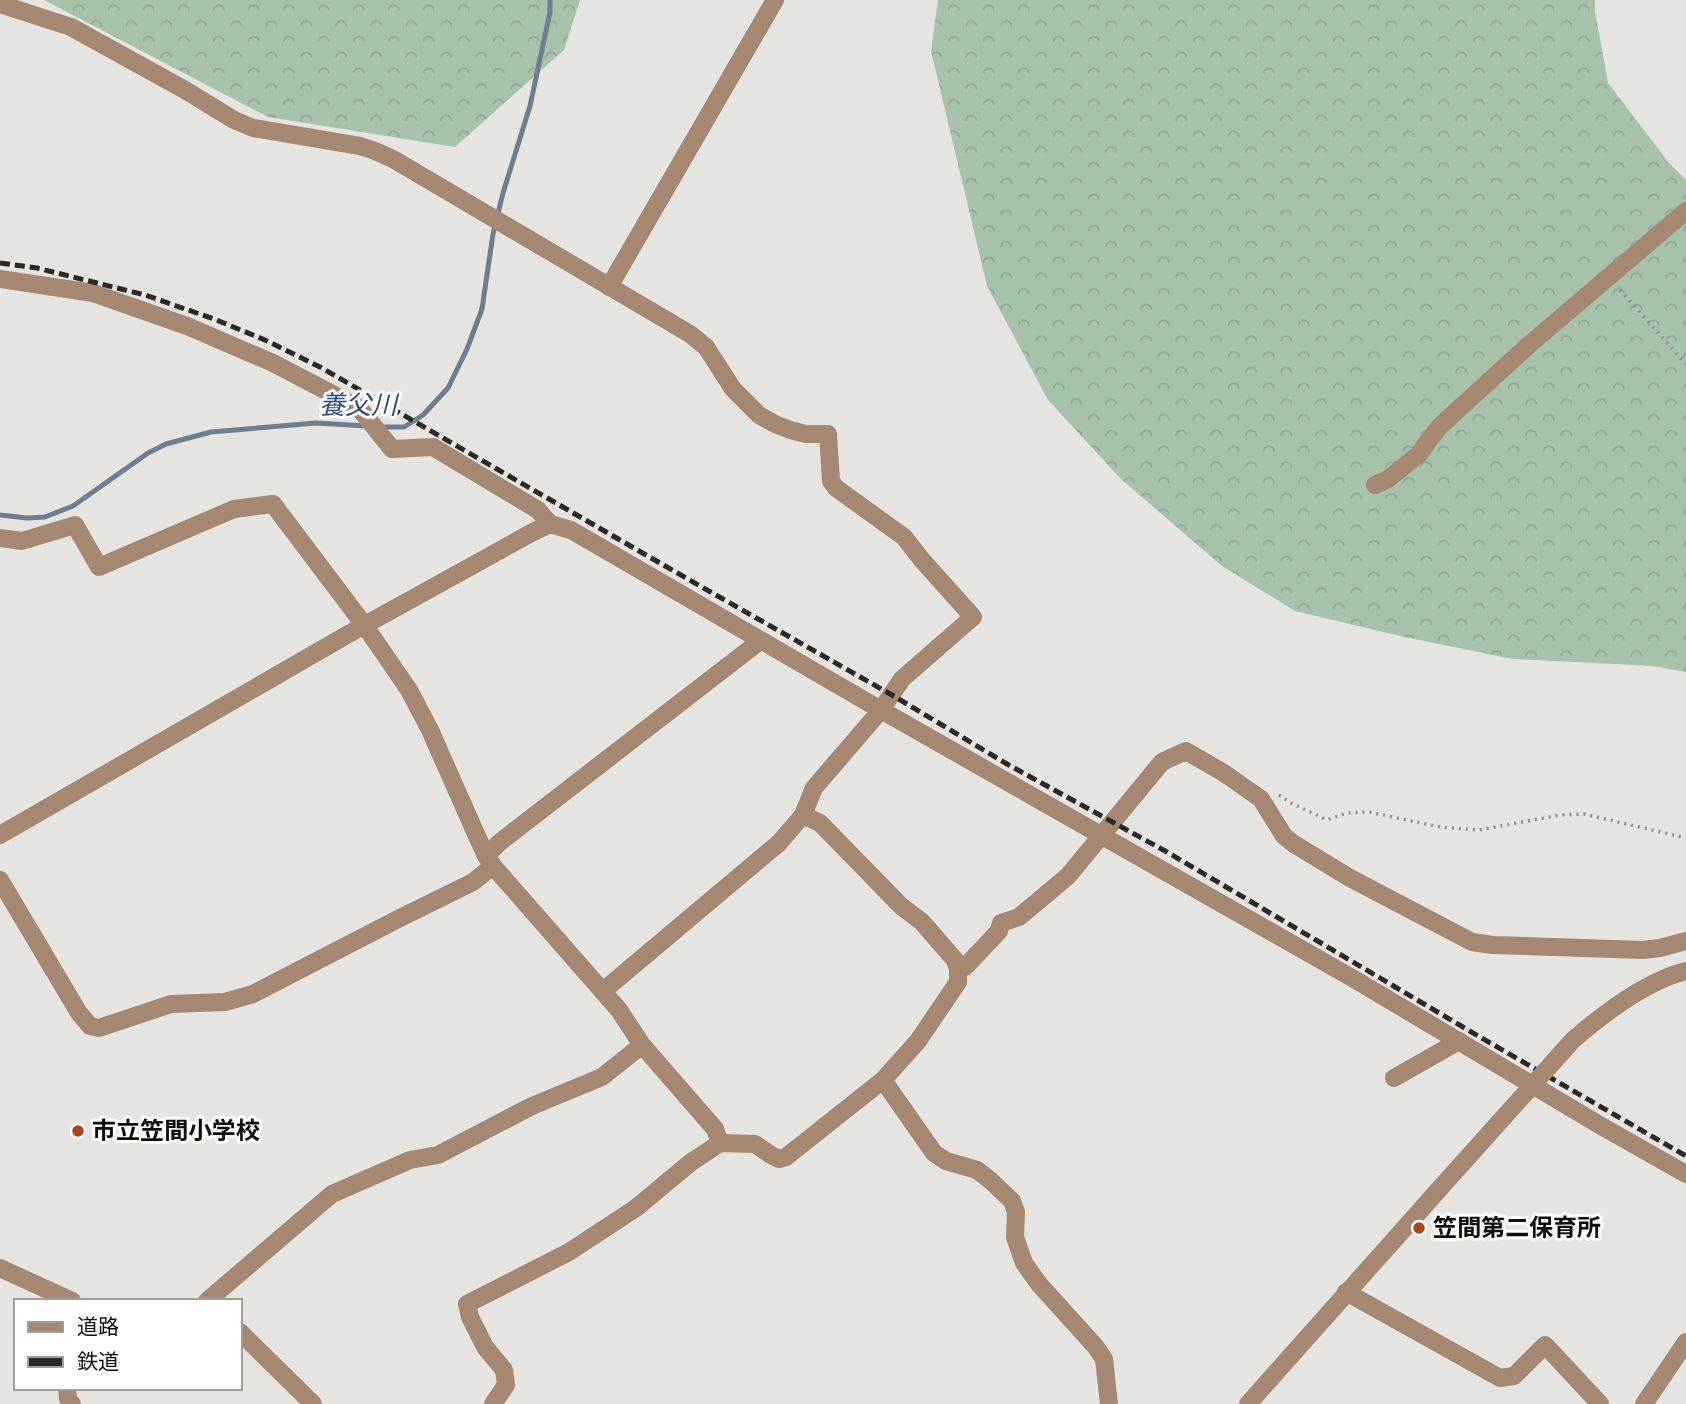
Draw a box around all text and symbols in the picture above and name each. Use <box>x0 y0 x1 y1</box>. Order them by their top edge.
water label: 養父川 <box>319 388 400 419</box>
place label: 市立笠間小学校 <box>92 1115 260 1144</box>
marker: 市立笠間小学校 <box>70 1123 86 1139</box>
place label: 笠間第二保育所 <box>1433 1212 1601 1241</box>
marker: 笠間第二保育所 <box>1411 1220 1427 1236</box>
legend <box>14 1299 242 1390</box>
text: 道路 <box>77 1313 119 1338</box>
text: 鉄道 <box>77 1348 119 1373</box>

